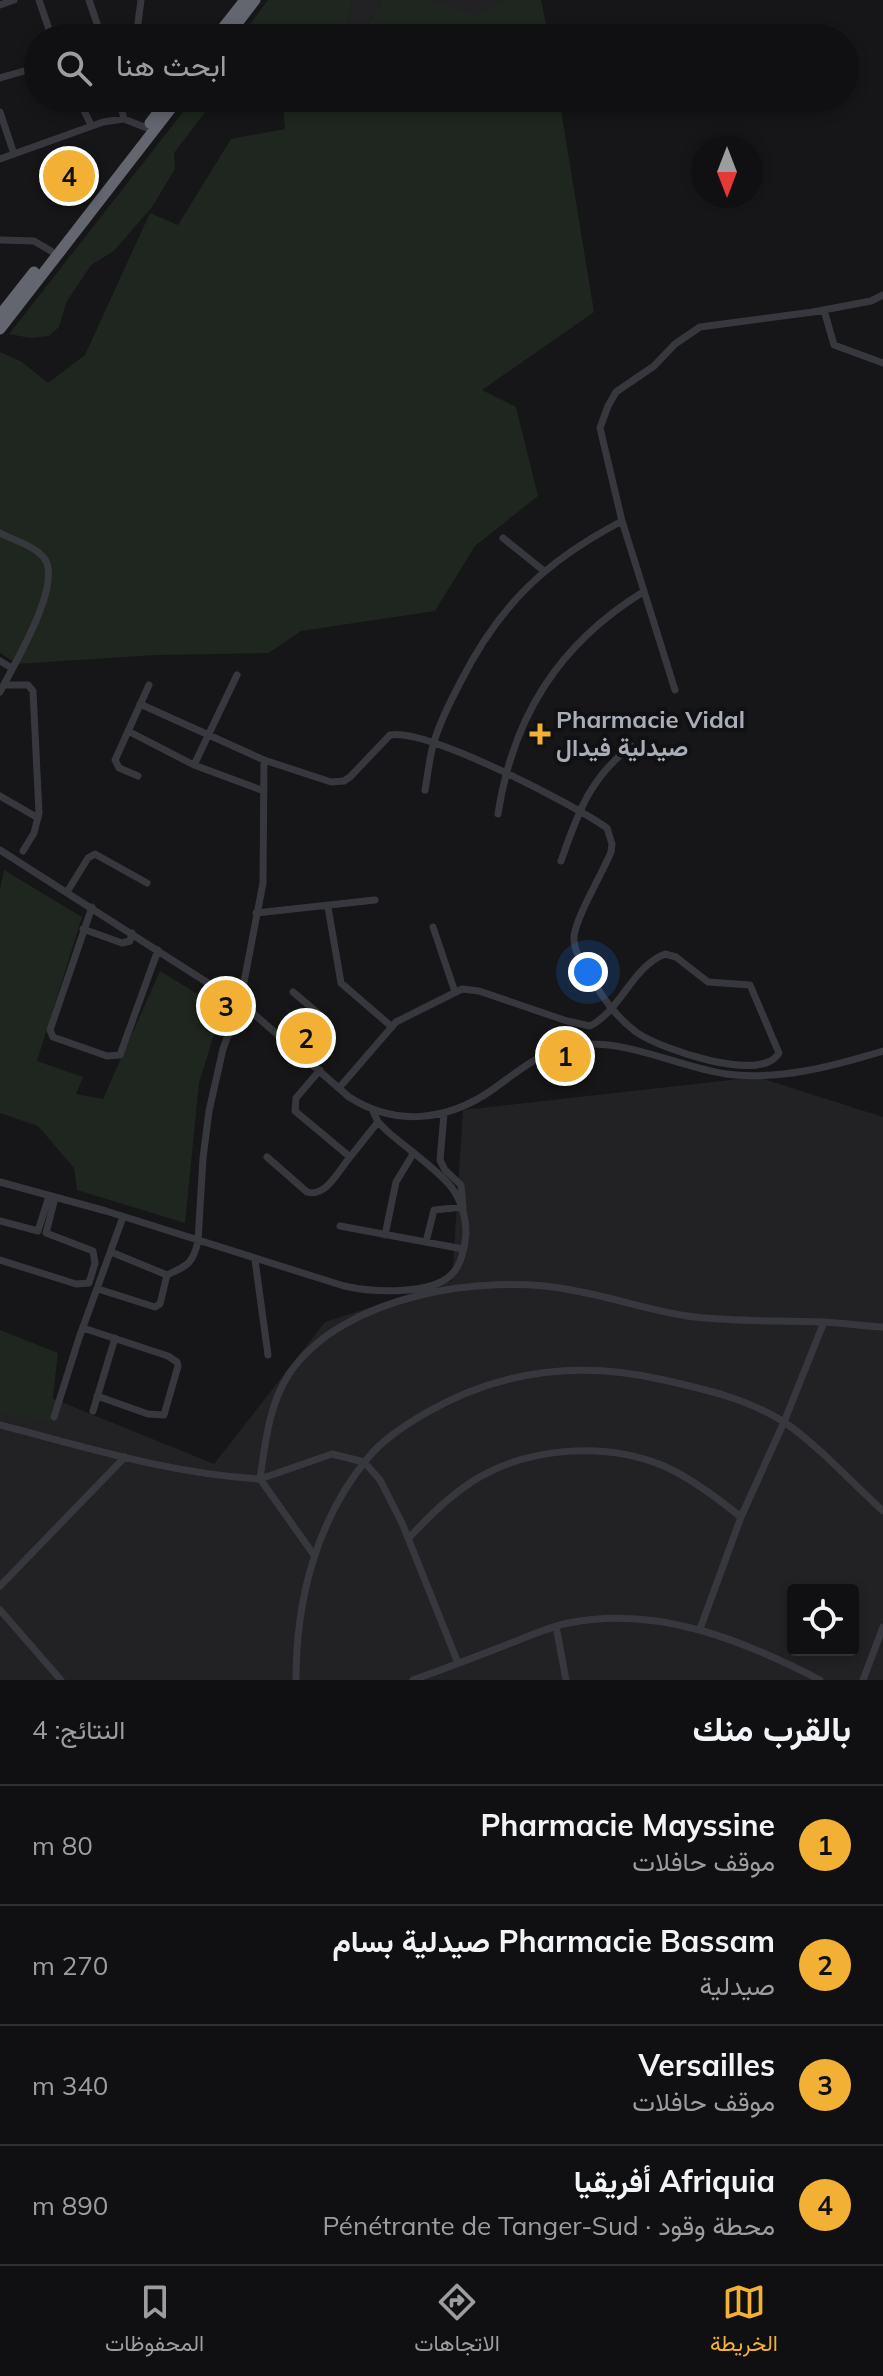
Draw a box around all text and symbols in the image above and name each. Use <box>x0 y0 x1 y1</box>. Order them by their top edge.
search box <box>24 24 859 112</box>
icon: search <box>52 46 96 90</box>
text: ابحث هنا <box>116 46 227 84</box>
north arrow <box>691 136 763 208</box>
pin: 4 <box>43 146 95 206</box>
place label: Pharmacie Vidal صيدلية فيدال <box>556 704 745 763</box>
marker: Pharmacie Vidal صيدلية فيدال <box>531 725 549 743</box>
your location <box>568 952 608 992</box>
pin: 3 <box>200 976 252 1036</box>
pin: 2 <box>280 1008 332 1068</box>
pin: 1 <box>539 1026 591 1086</box>
map controls <box>787 1584 859 1656</box>
button: locate <box>787 1584 859 1656</box>
text: بالقرب منك <box>692 1707 851 1750</box>
text: النتائج: 4 <box>32 1713 125 1746</box>
text: Pharmacie Mayssine <box>480 1806 775 1844</box>
text: 80 m <box>32 1829 93 1862</box>
text: 1 <box>817 1829 833 1862</box>
text: موقف حافلات <box>632 1845 775 1878</box>
text: Pharmacie Bassam صيدلية بسام <box>332 1922 775 1960</box>
text: 270 m <box>32 1949 108 1982</box>
text: 2 <box>817 1949 833 1982</box>
text: صيدلية <box>700 1969 775 2002</box>
text: Versailles <box>639 2046 775 2084</box>
text: 340 m <box>32 2069 108 2102</box>
text: 3 <box>817 2069 833 2102</box>
text: موقف حافلات <box>632 2085 775 2118</box>
text: Afriquia أفريقيا <box>574 2162 775 2200</box>
text: 890 m <box>32 2189 108 2222</box>
text: 4 <box>817 2189 833 2222</box>
text: محطة وقود · Pénétrante de Tanger-Sud <box>322 2209 775 2242</box>
tab: المحفوظات <box>105 2280 204 2363</box>
tab: الاتجاهات <box>414 2280 500 2363</box>
tab: الخريطة <box>710 2280 778 2363</box>

